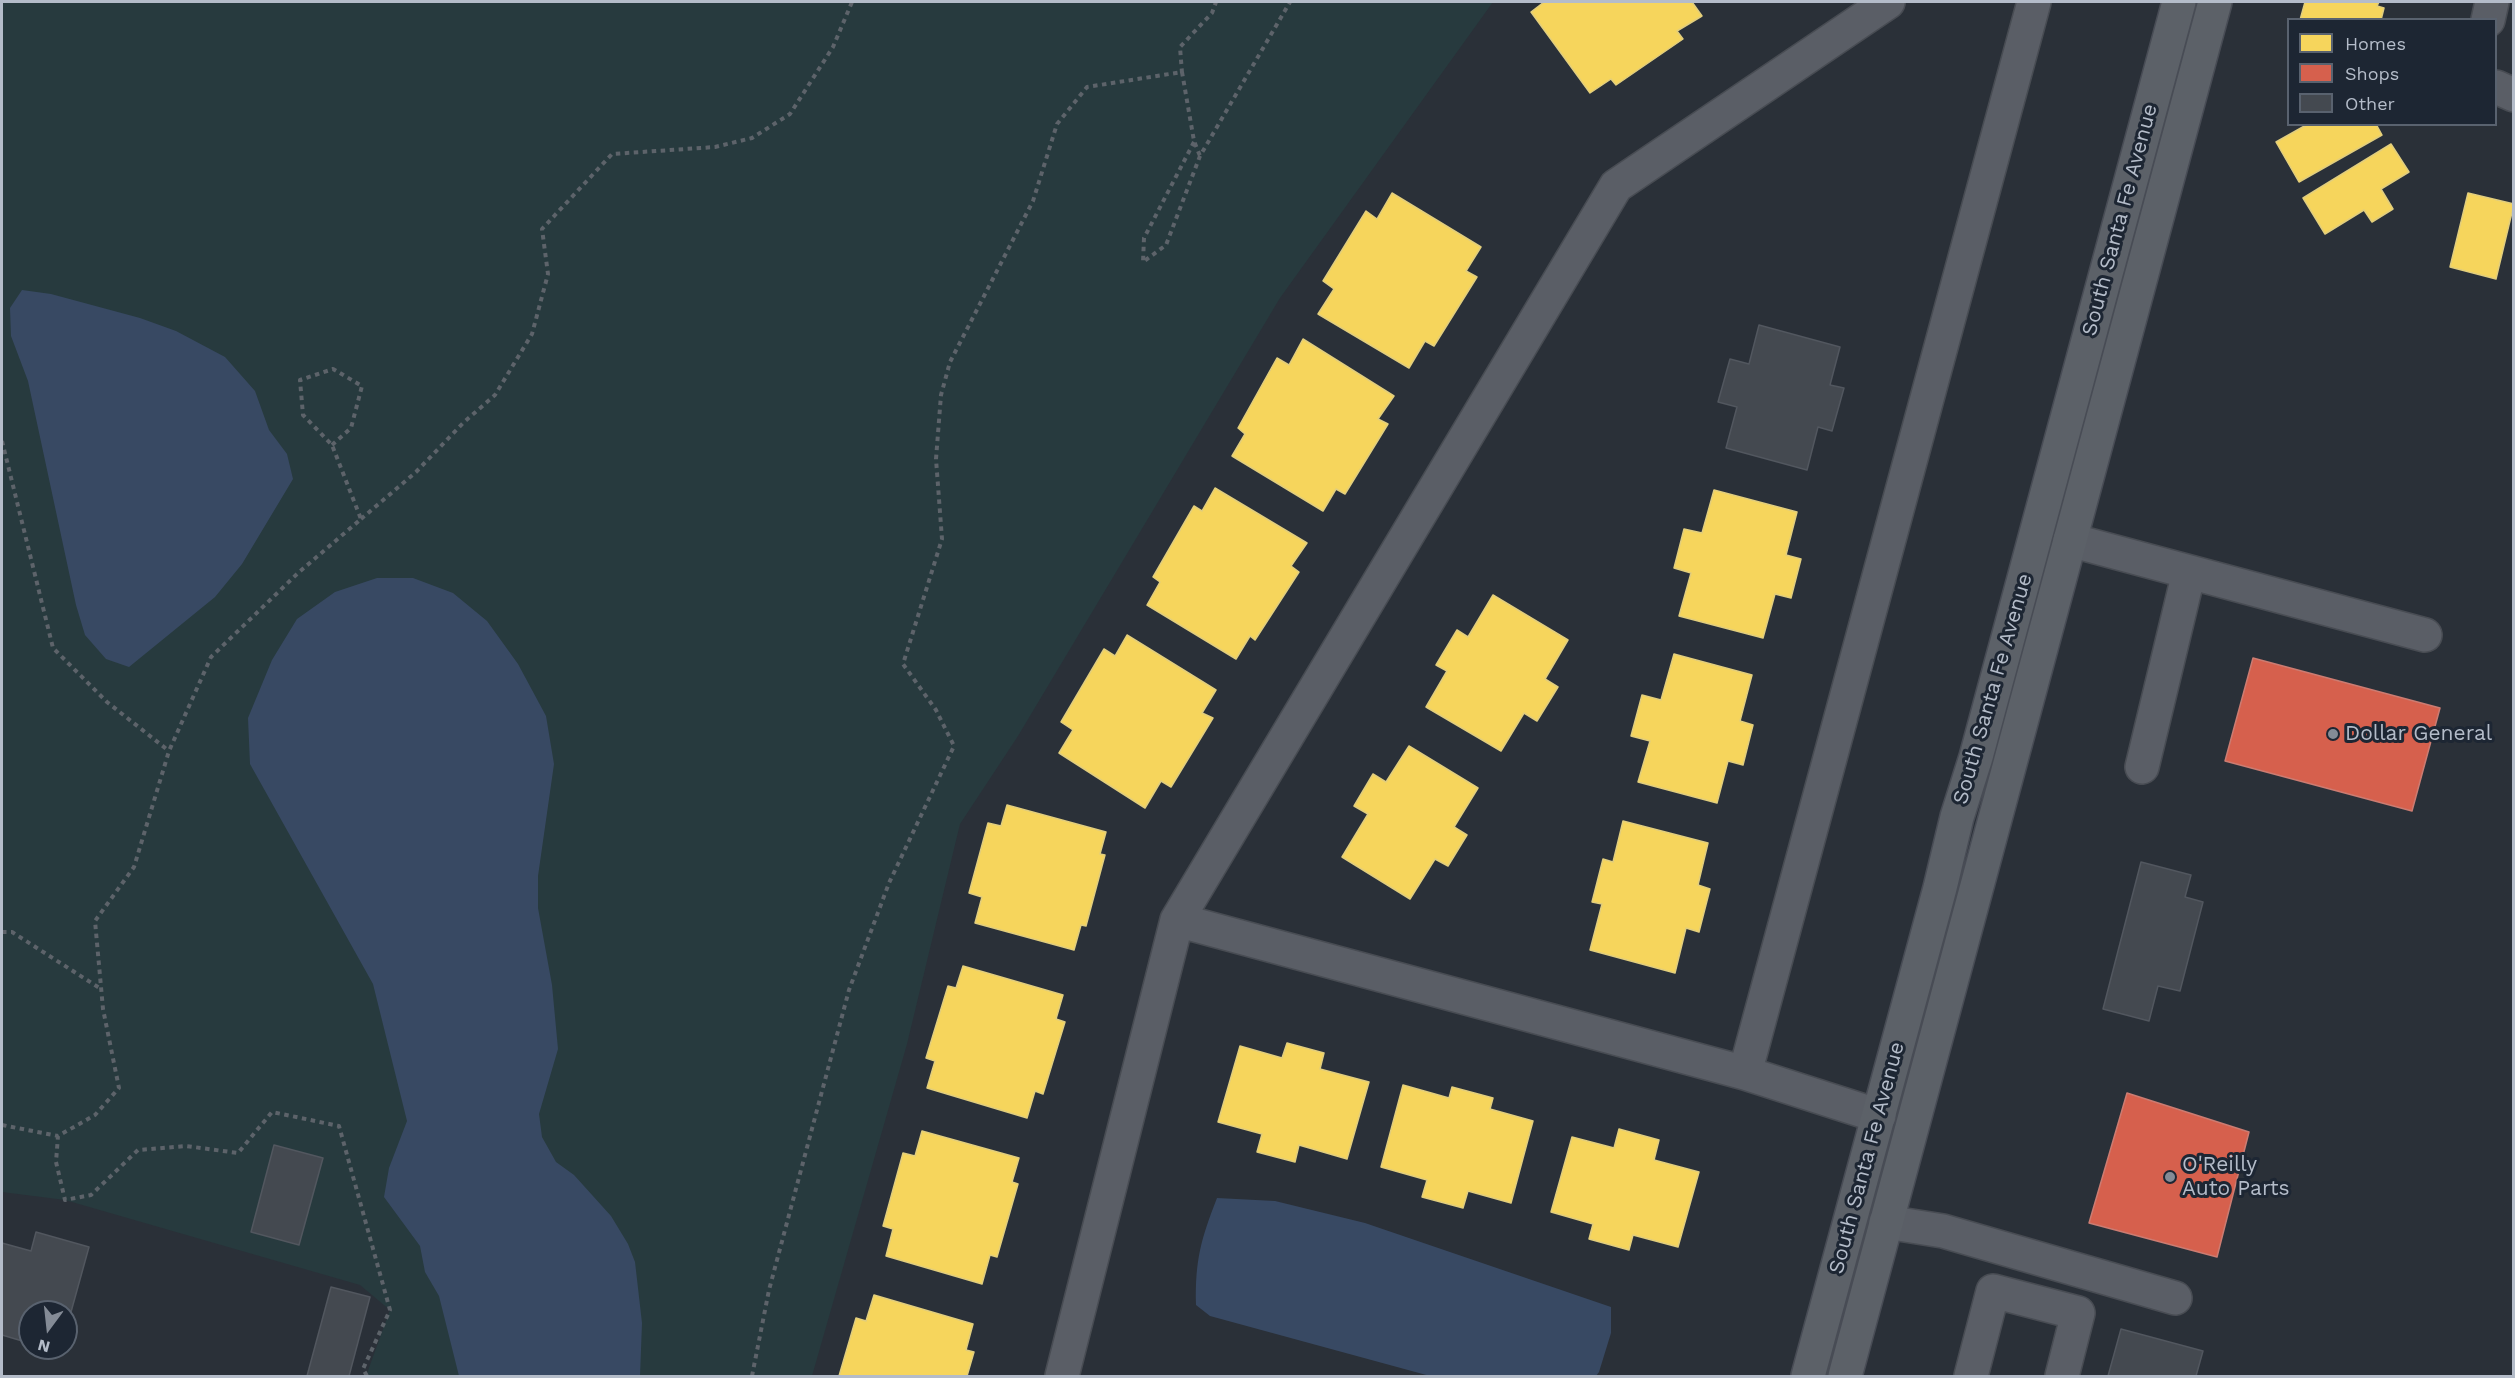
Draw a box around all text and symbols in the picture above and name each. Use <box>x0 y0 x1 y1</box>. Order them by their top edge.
legend <box>2287 18 2497 126</box>
text: Homes <box>2345 33 2406 54</box>
text: Shops <box>2345 63 2399 84</box>
text: Other <box>2345 93 2395 114</box>
street label: South Santa Fe Avenue <box>2077 101 2163 339</box>
street label: South Santa Fe Avenue <box>1948 571 2038 807</box>
place label: Dollar General <box>2345 721 2492 747</box>
marker: Dollar General <box>2326 727 2340 741</box>
street label: South Santa Fe Avenue <box>1824 1039 1910 1277</box>
place label: O'Reilly Auto Parts <box>2182 1152 2290 1202</box>
marker: O'Reilly Auto Parts <box>2163 1170 2177 1184</box>
north arrow <box>18 1300 78 1360</box>
text: N <box>36 1335 52 1357</box>

